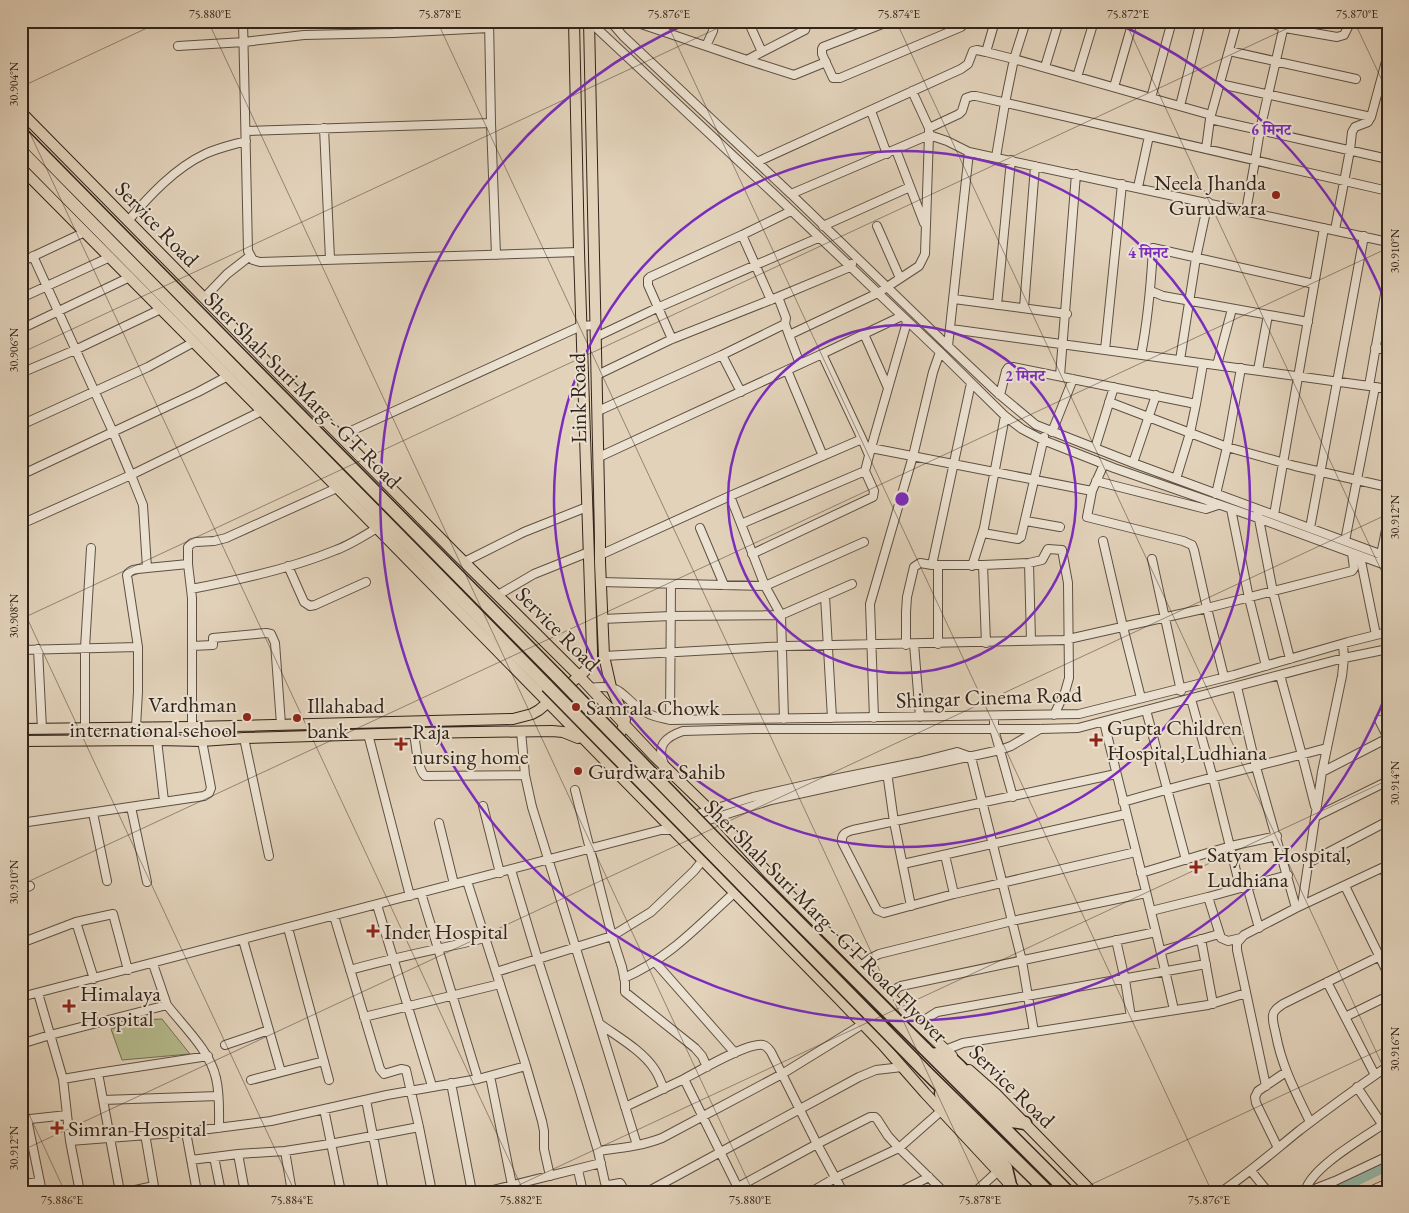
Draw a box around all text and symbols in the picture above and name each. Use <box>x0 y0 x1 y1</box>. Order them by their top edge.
text: 75.880°E <box>189 6 231 22</box>
text: 75.878°E <box>419 6 461 22</box>
text: 75.876°E <box>648 6 690 22</box>
text: 75.874°E <box>878 6 920 22</box>
text: 75.872°E <box>1107 6 1149 22</box>
text: 75.870°E <box>1336 6 1378 22</box>
text: 30.904°N <box>6 61 22 106</box>
text: 6 मिनट <box>1251 120 1293 139</box>
place label: Neela Jhanda Gurudwara <box>1154 168 1266 222</box>
street label: Service Road <box>109 175 206 274</box>
marker: Neela Jhanda Gurudwara <box>1270 189 1282 201</box>
text: 30.910°N <box>1387 228 1403 273</box>
text: 4 मिनट <box>1128 243 1170 262</box>
street label: Sher Shah Suri Marg - GT Road <box>198 285 409 496</box>
text: 30.906°N <box>6 327 22 372</box>
street label: Link Road <box>563 352 593 444</box>
text: 2 मिनट <box>1005 366 1047 385</box>
centre of rings <box>893 490 911 508</box>
text: 30.912°N <box>1387 494 1403 539</box>
street label: Service Road <box>509 580 607 678</box>
text: 30.908°N <box>6 593 22 638</box>
street label: Shingar Cinema Road <box>895 679 1083 715</box>
place label: Vardhman international school <box>69 690 237 744</box>
place label: Illahabad bank <box>307 691 386 745</box>
place label: Samrala Chowk <box>586 693 720 722</box>
marker: Samrala Chowk <box>570 701 582 713</box>
marker: Vardhman international school <box>241 711 253 723</box>
marker: Illahabad bank <box>291 712 303 724</box>
place label: Gupta Children Hospital,Ludhiana <box>1107 713 1267 767</box>
place label: Raja nursing home <box>412 717 529 771</box>
marker: Gupta Children Hospital,Ludhiana <box>1089 733 1103 747</box>
marker: Raja nursing home <box>394 737 408 751</box>
place label: Gurdwara Sahib <box>588 757 725 786</box>
text: 30.914°N <box>1387 760 1403 805</box>
marker: Gurdwara Sahib <box>572 765 584 777</box>
street label: Sher Shah Suri Marg - GT Road Flyover <box>698 793 955 1050</box>
place label: Satyam Hospital, Ludhiana <box>1207 840 1351 894</box>
text: 30.910°N <box>6 859 22 904</box>
marker: Satyam Hospital, Ludhiana <box>1189 860 1203 874</box>
place label: Inder Hospital <box>384 917 508 946</box>
marker: Inder Hospital <box>366 924 380 938</box>
place label: Himalaya Hospital <box>80 979 161 1033</box>
marker: Himalaya Hospital <box>62 999 76 1013</box>
text: 30.916°N <box>1387 1026 1403 1071</box>
street label: Service Road <box>963 1038 1062 1135</box>
place label: Simran Hospital <box>68 1114 206 1143</box>
marker: Simran Hospital <box>50 1121 64 1135</box>
text: 30.912°N <box>6 1125 22 1170</box>
text: 75.886°E <box>41 1192 83 1208</box>
text: 75.884°E <box>271 1192 313 1208</box>
text: 75.882°E <box>500 1192 542 1208</box>
text: 75.880°E <box>729 1192 771 1208</box>
text: 75.878°E <box>959 1192 1001 1208</box>
text: 75.876°E <box>1188 1192 1230 1208</box>

